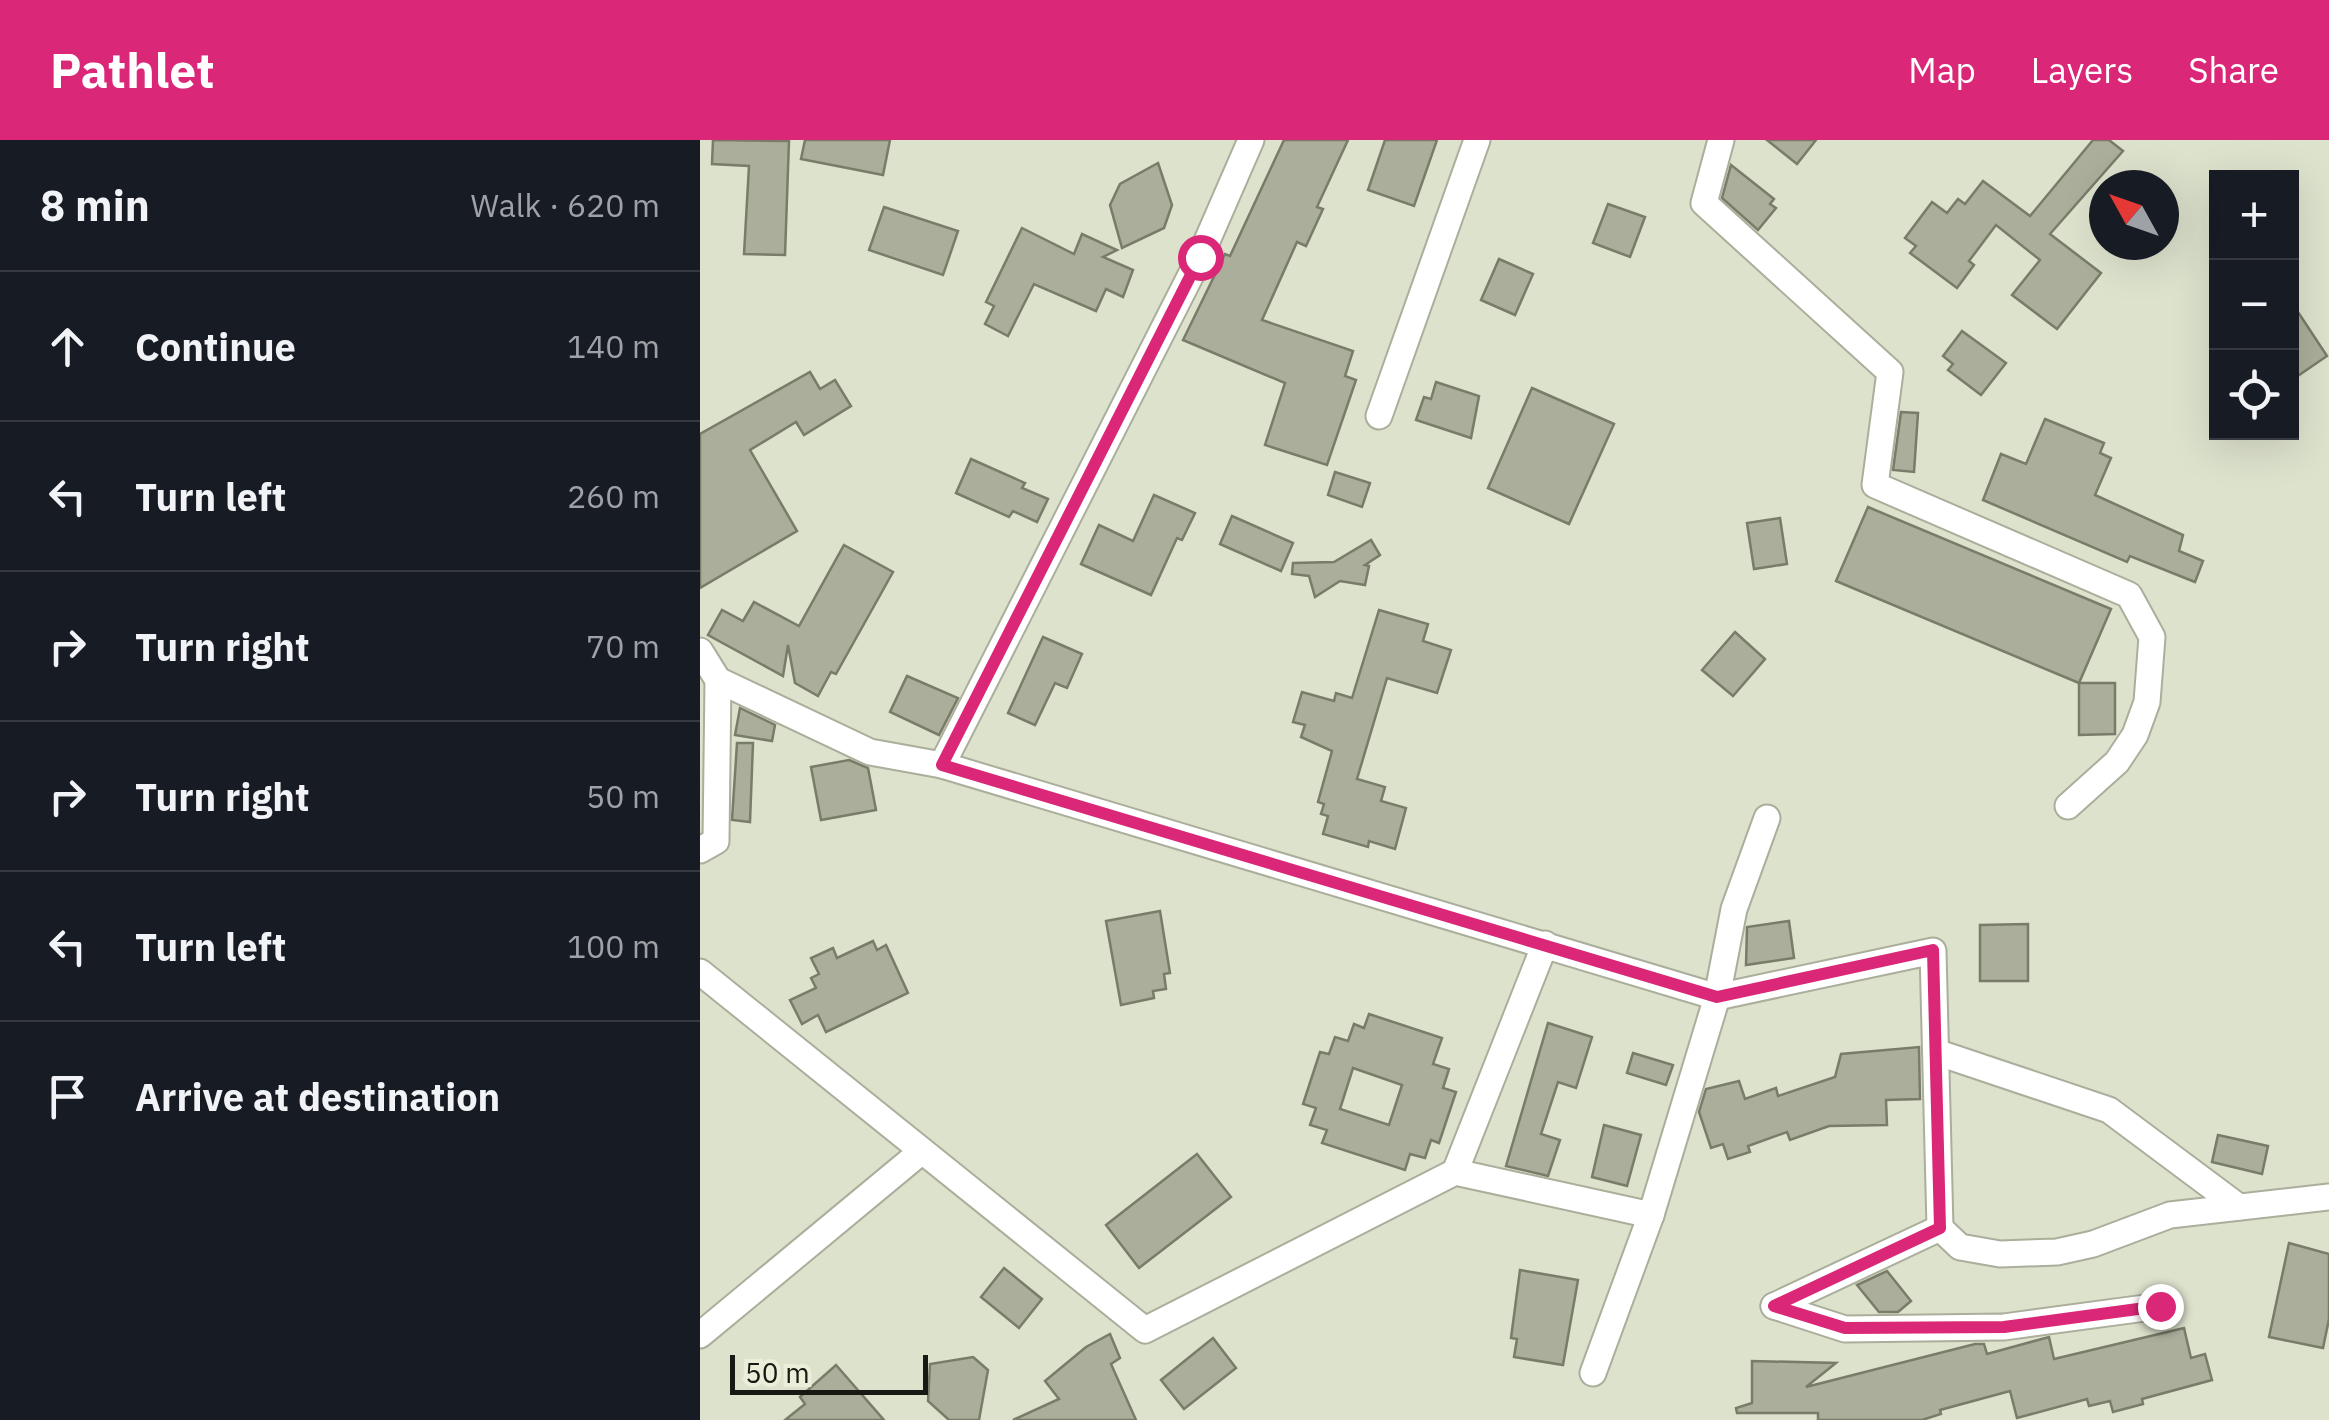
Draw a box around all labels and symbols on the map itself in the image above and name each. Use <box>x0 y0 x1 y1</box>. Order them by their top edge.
north arrow <box>2089 170 2179 260</box>
route start <box>1178 235 1224 281</box>
route end <box>2138 1284 2184 1330</box>
scale bar <box>730 1350 928 1394</box>

